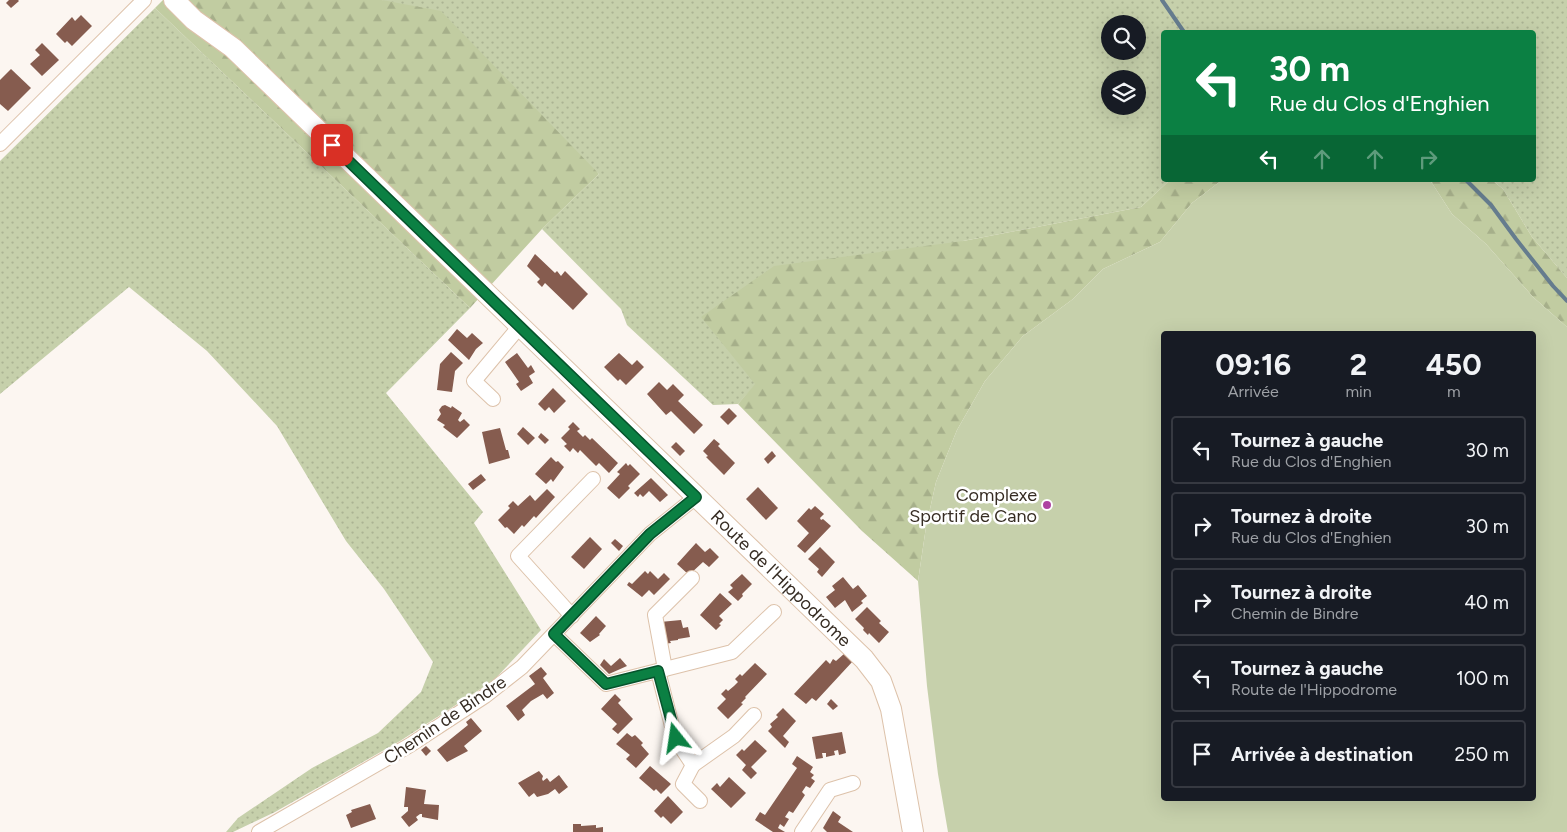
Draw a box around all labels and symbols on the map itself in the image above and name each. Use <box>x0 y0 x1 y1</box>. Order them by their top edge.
pin <box>311 124 353 166</box>
place label: Complexe Sportif de Cano <box>909 484 1037 527</box>
marker: Complexe Sportif de Cano <box>1041 499 1053 511</box>
street label: Route de l'Hippodrome <box>706 506 856 652</box>
street label: Chemin de Bindre <box>379 671 511 769</box>
position arrow <box>649 711 701 763</box>

